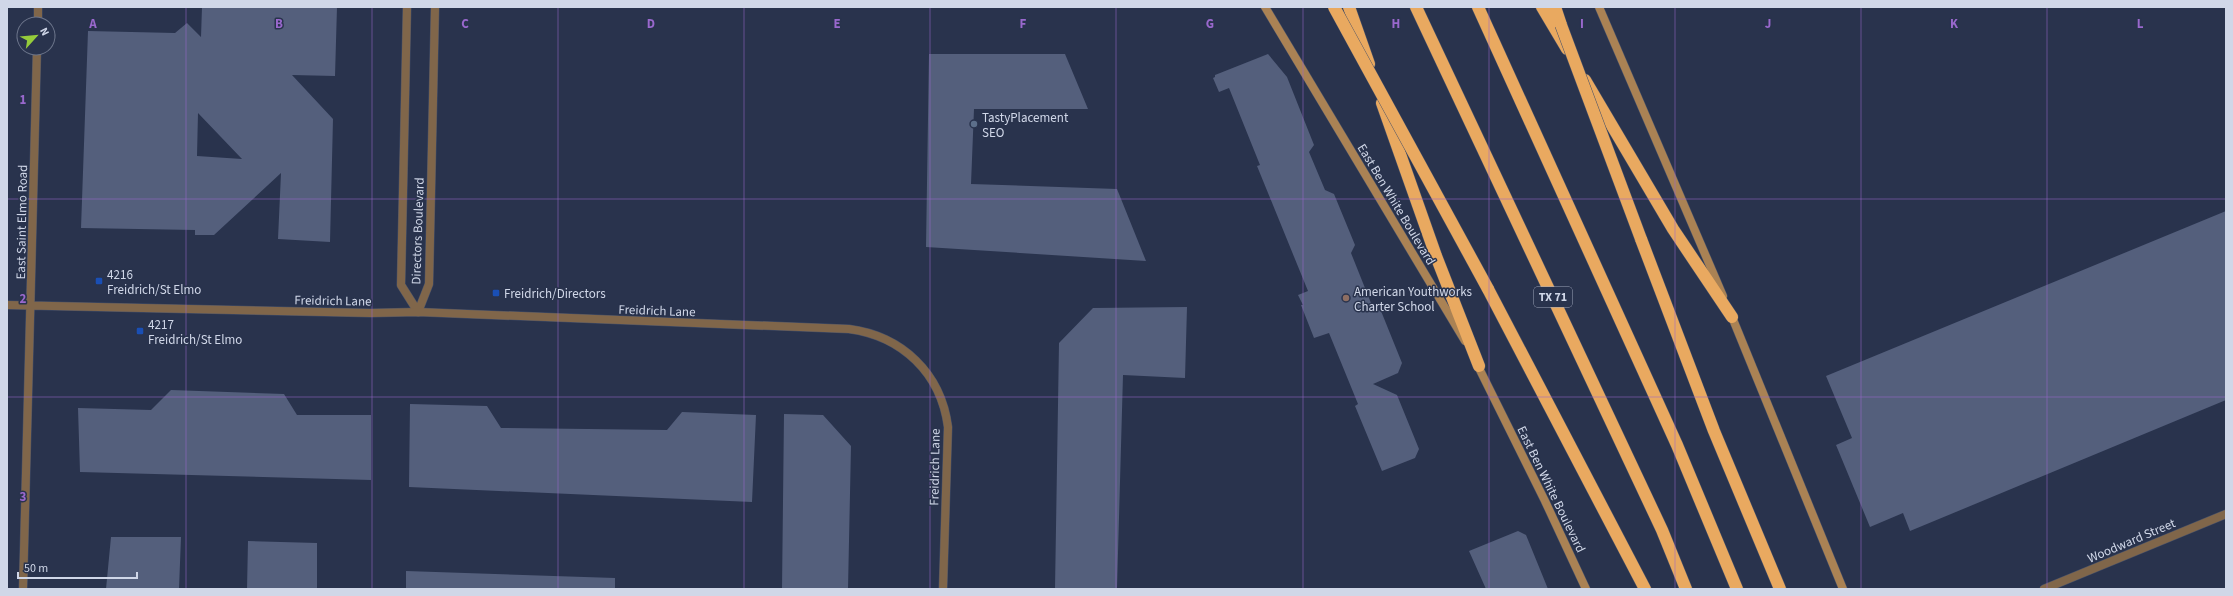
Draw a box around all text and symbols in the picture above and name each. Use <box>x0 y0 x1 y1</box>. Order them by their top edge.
text: A <box>88 15 97 33</box>
text: B <box>275 15 283 33</box>
text: C <box>461 15 469 33</box>
text: D <box>647 15 655 33</box>
text: E <box>833 15 841 33</box>
text: F <box>1020 15 1027 33</box>
text: G <box>1206 15 1214 33</box>
text: H <box>1392 15 1400 33</box>
text: I <box>1580 15 1584 33</box>
text: J <box>1765 15 1771 33</box>
text: K <box>1950 15 1959 33</box>
text: L <box>2137 15 2144 33</box>
north arrow <box>16 16 56 56</box>
text: N <box>36 25 53 38</box>
text: 1 <box>20 91 27 109</box>
place label: TastyPlacement SEO <box>982 109 1069 142</box>
marker: TastyPlacement SEO <box>969 119 979 129</box>
street label: East Ben White Boulevard <box>1353 140 1440 269</box>
street label: East Saint Elmo Road <box>12 164 32 280</box>
street label: Directors Boulevard <box>407 177 429 285</box>
place label: 4216 Freidrich/St Elmo <box>107 266 201 299</box>
marker: 4216 Freidrich/St Elmo <box>94 276 104 286</box>
place label: American Youthworks Charter School <box>1354 283 1473 316</box>
place label: Freidrich/Directors <box>504 285 606 303</box>
road number: TX 71 <box>1534 287 1572 307</box>
marker: Freidrich/Directors <box>491 288 501 298</box>
text: 2 <box>20 290 27 308</box>
street label: Freidrich Lane <box>294 291 372 311</box>
marker: American Youthworks Charter School <box>1341 293 1351 303</box>
street label: Freidrich Lane <box>618 301 696 321</box>
place label: 4217 Freidrich/St Elmo <box>148 316 242 349</box>
marker: 4217 Freidrich/St Elmo <box>135 326 145 336</box>
street label: East Ben White Boulevard <box>1513 423 1590 556</box>
street label: Freidrich Lane <box>925 428 945 506</box>
text: 3 <box>20 488 27 506</box>
street label: Woodward Street <box>2085 514 2179 568</box>
scale bar <box>18 554 137 580</box>
text: 50 m <box>24 560 48 577</box>

